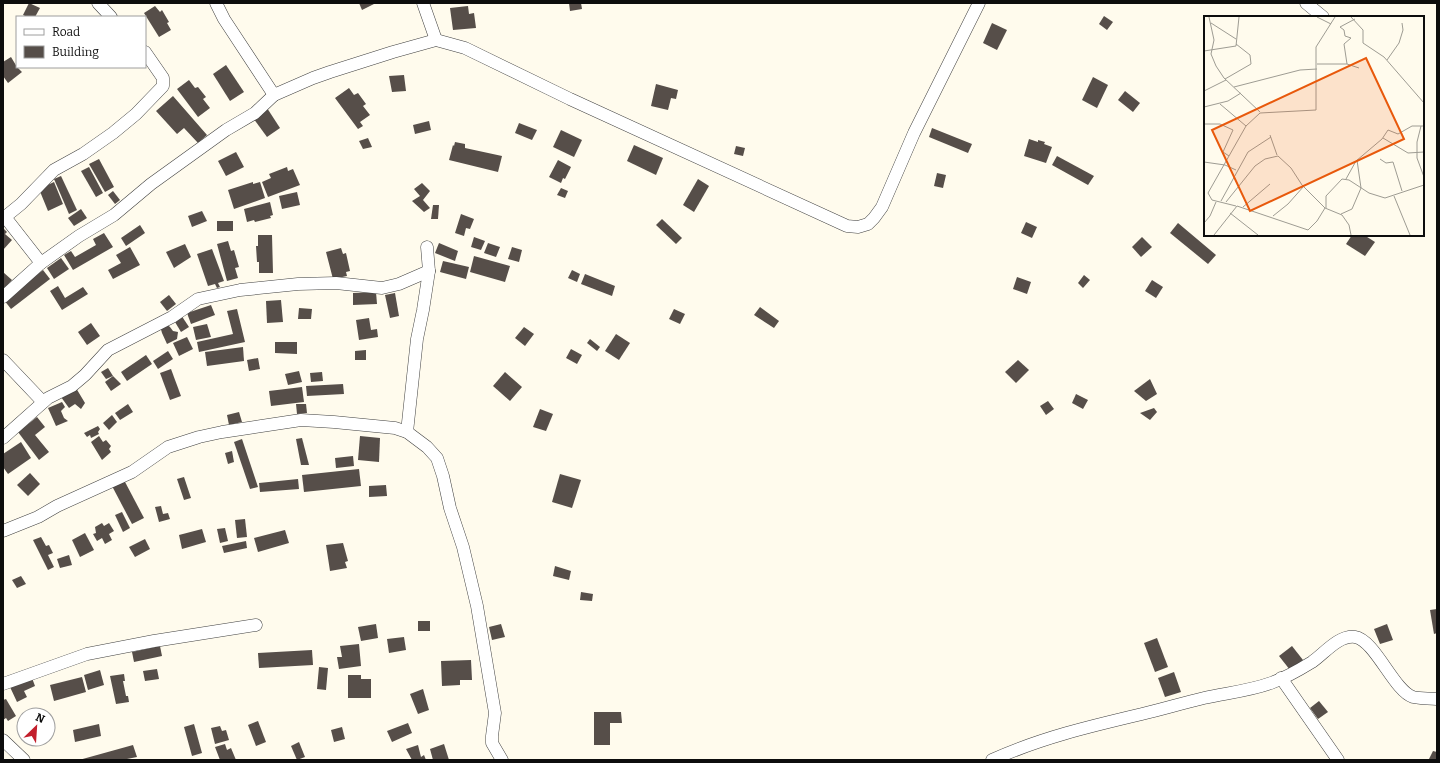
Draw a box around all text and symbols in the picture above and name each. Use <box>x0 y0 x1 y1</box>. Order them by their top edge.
legend <box>16 16 146 68</box>
inset map <box>1204 16 1424 236</box>
text: Road <box>52 25 80 39</box>
text: Building <box>52 45 99 59</box>
north arrow <box>16 707 56 747</box>
text: N <box>33 711 47 726</box>

